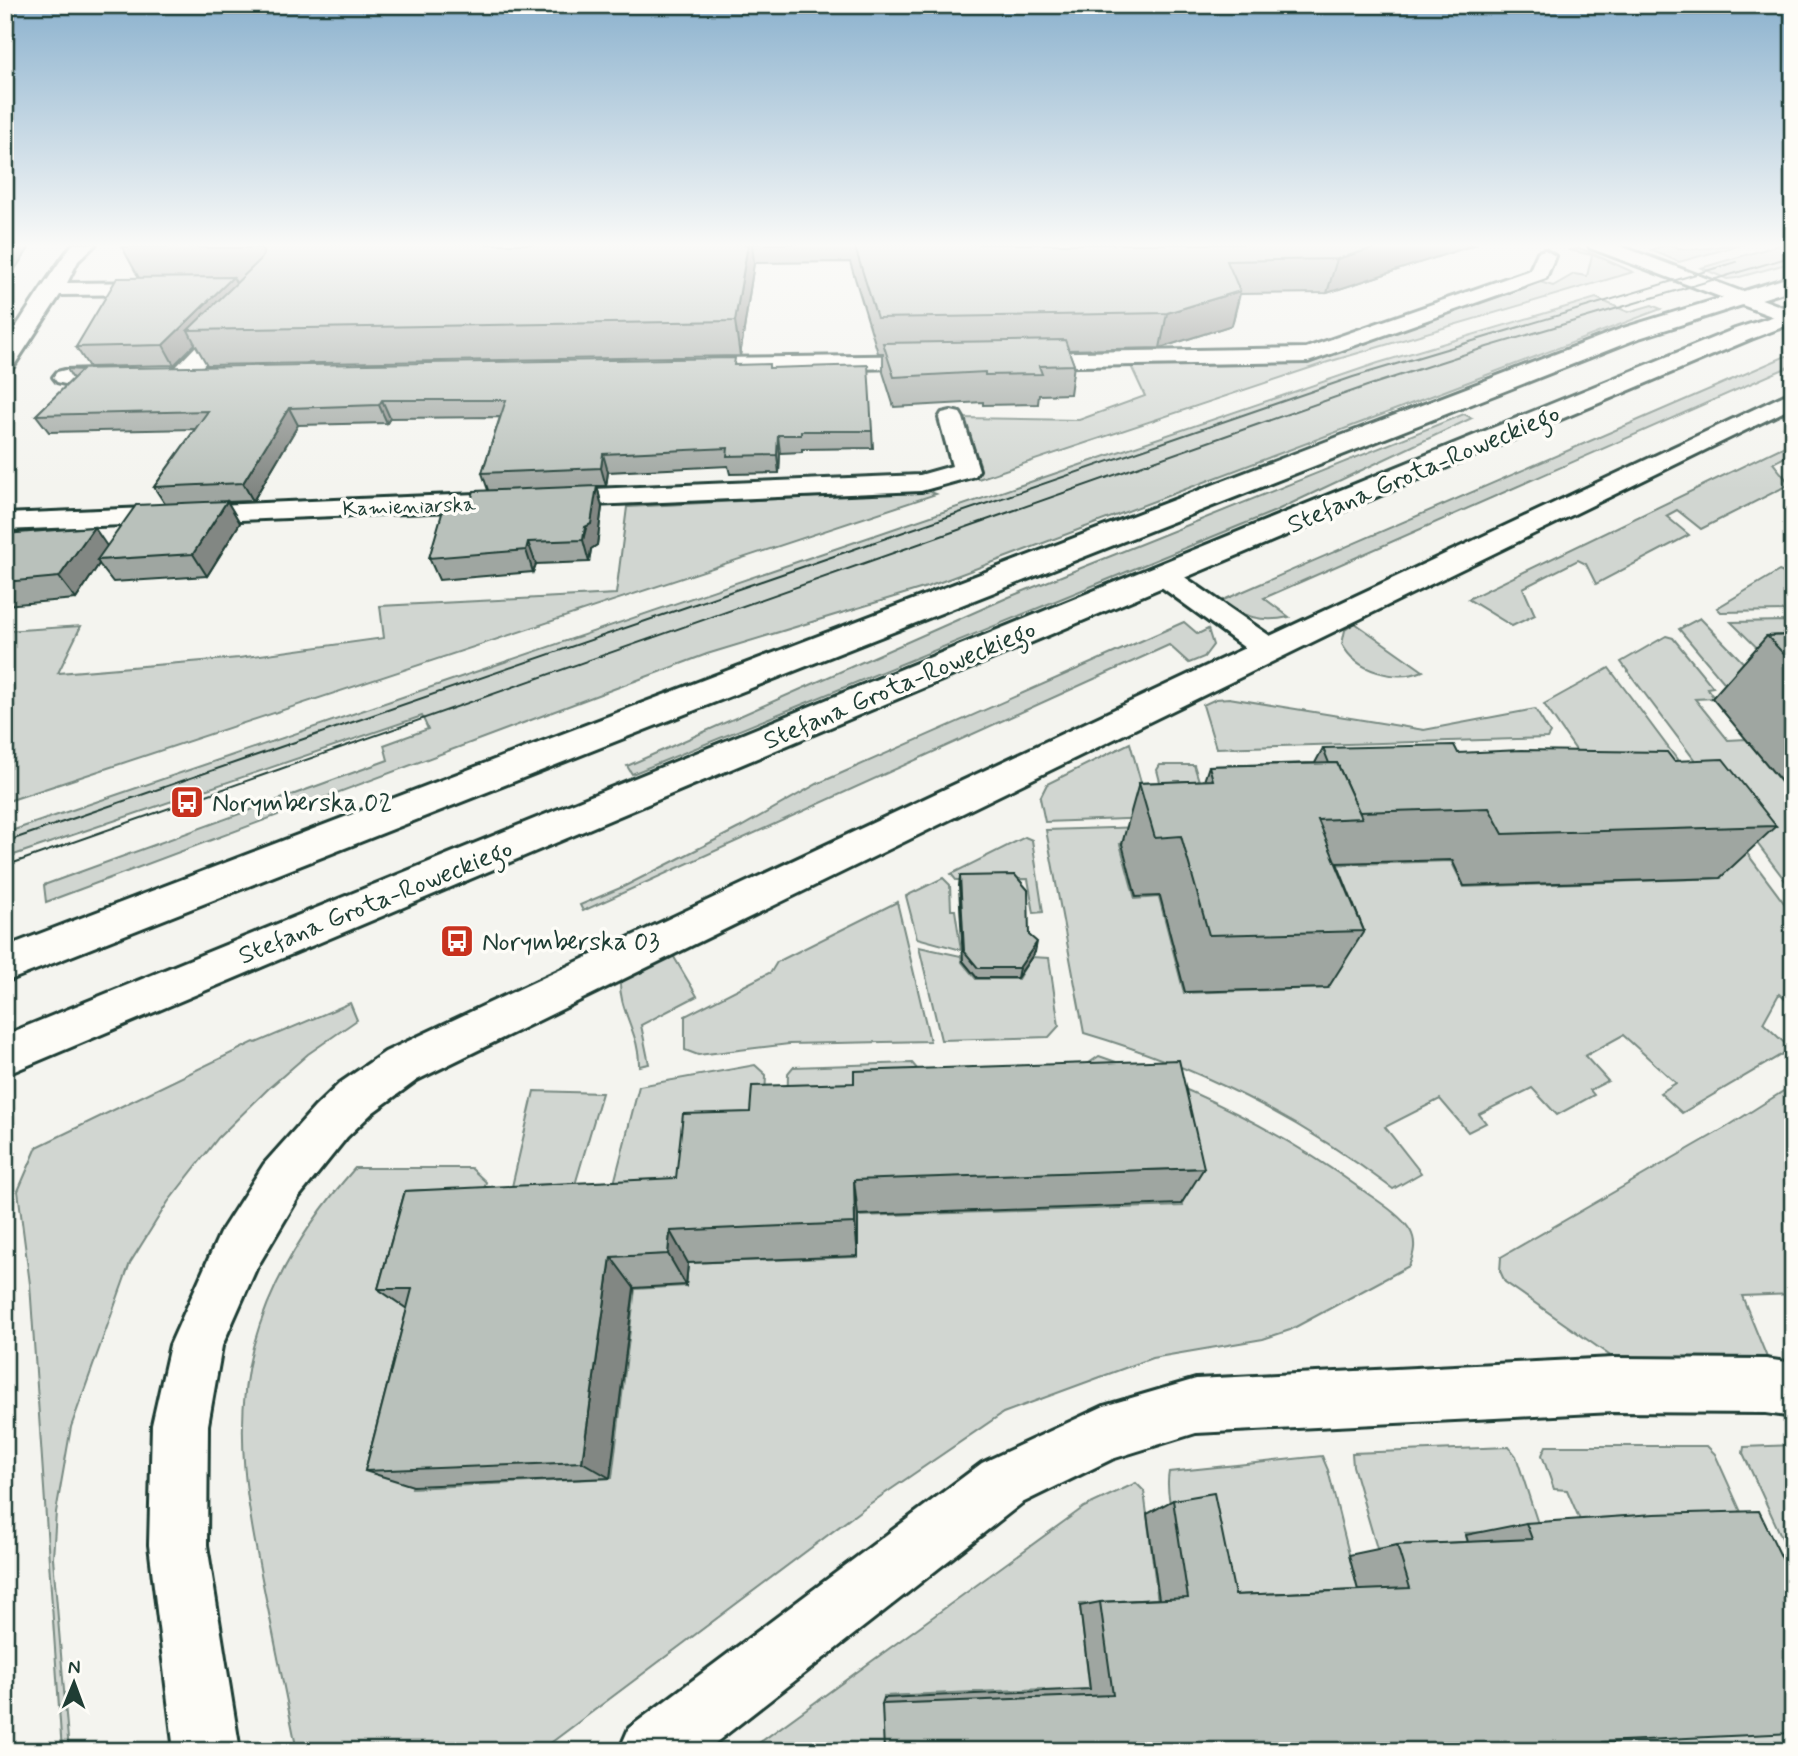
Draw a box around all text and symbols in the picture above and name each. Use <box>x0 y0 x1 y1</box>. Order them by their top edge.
street label: Stefana Grota-Roweckiego <box>1283 397 1566 545</box>
street label: Kamieniarska <box>342 491 476 523</box>
street label: Stefana Grota-Roweckiego <box>759 613 1042 761</box>
bus stop icon: Norymberska 02 <box>168 783 206 821</box>
place label: Norymberska 02 <box>212 787 392 821</box>
street label: Stefana Grota-Roweckiego <box>234 832 519 976</box>
bus stop icon: Norymberska 03 <box>438 922 476 960</box>
place label: Norymberska 03 <box>482 926 660 960</box>
north arrow <box>38 1648 108 1718</box>
text: N <box>68 1655 81 1680</box>

